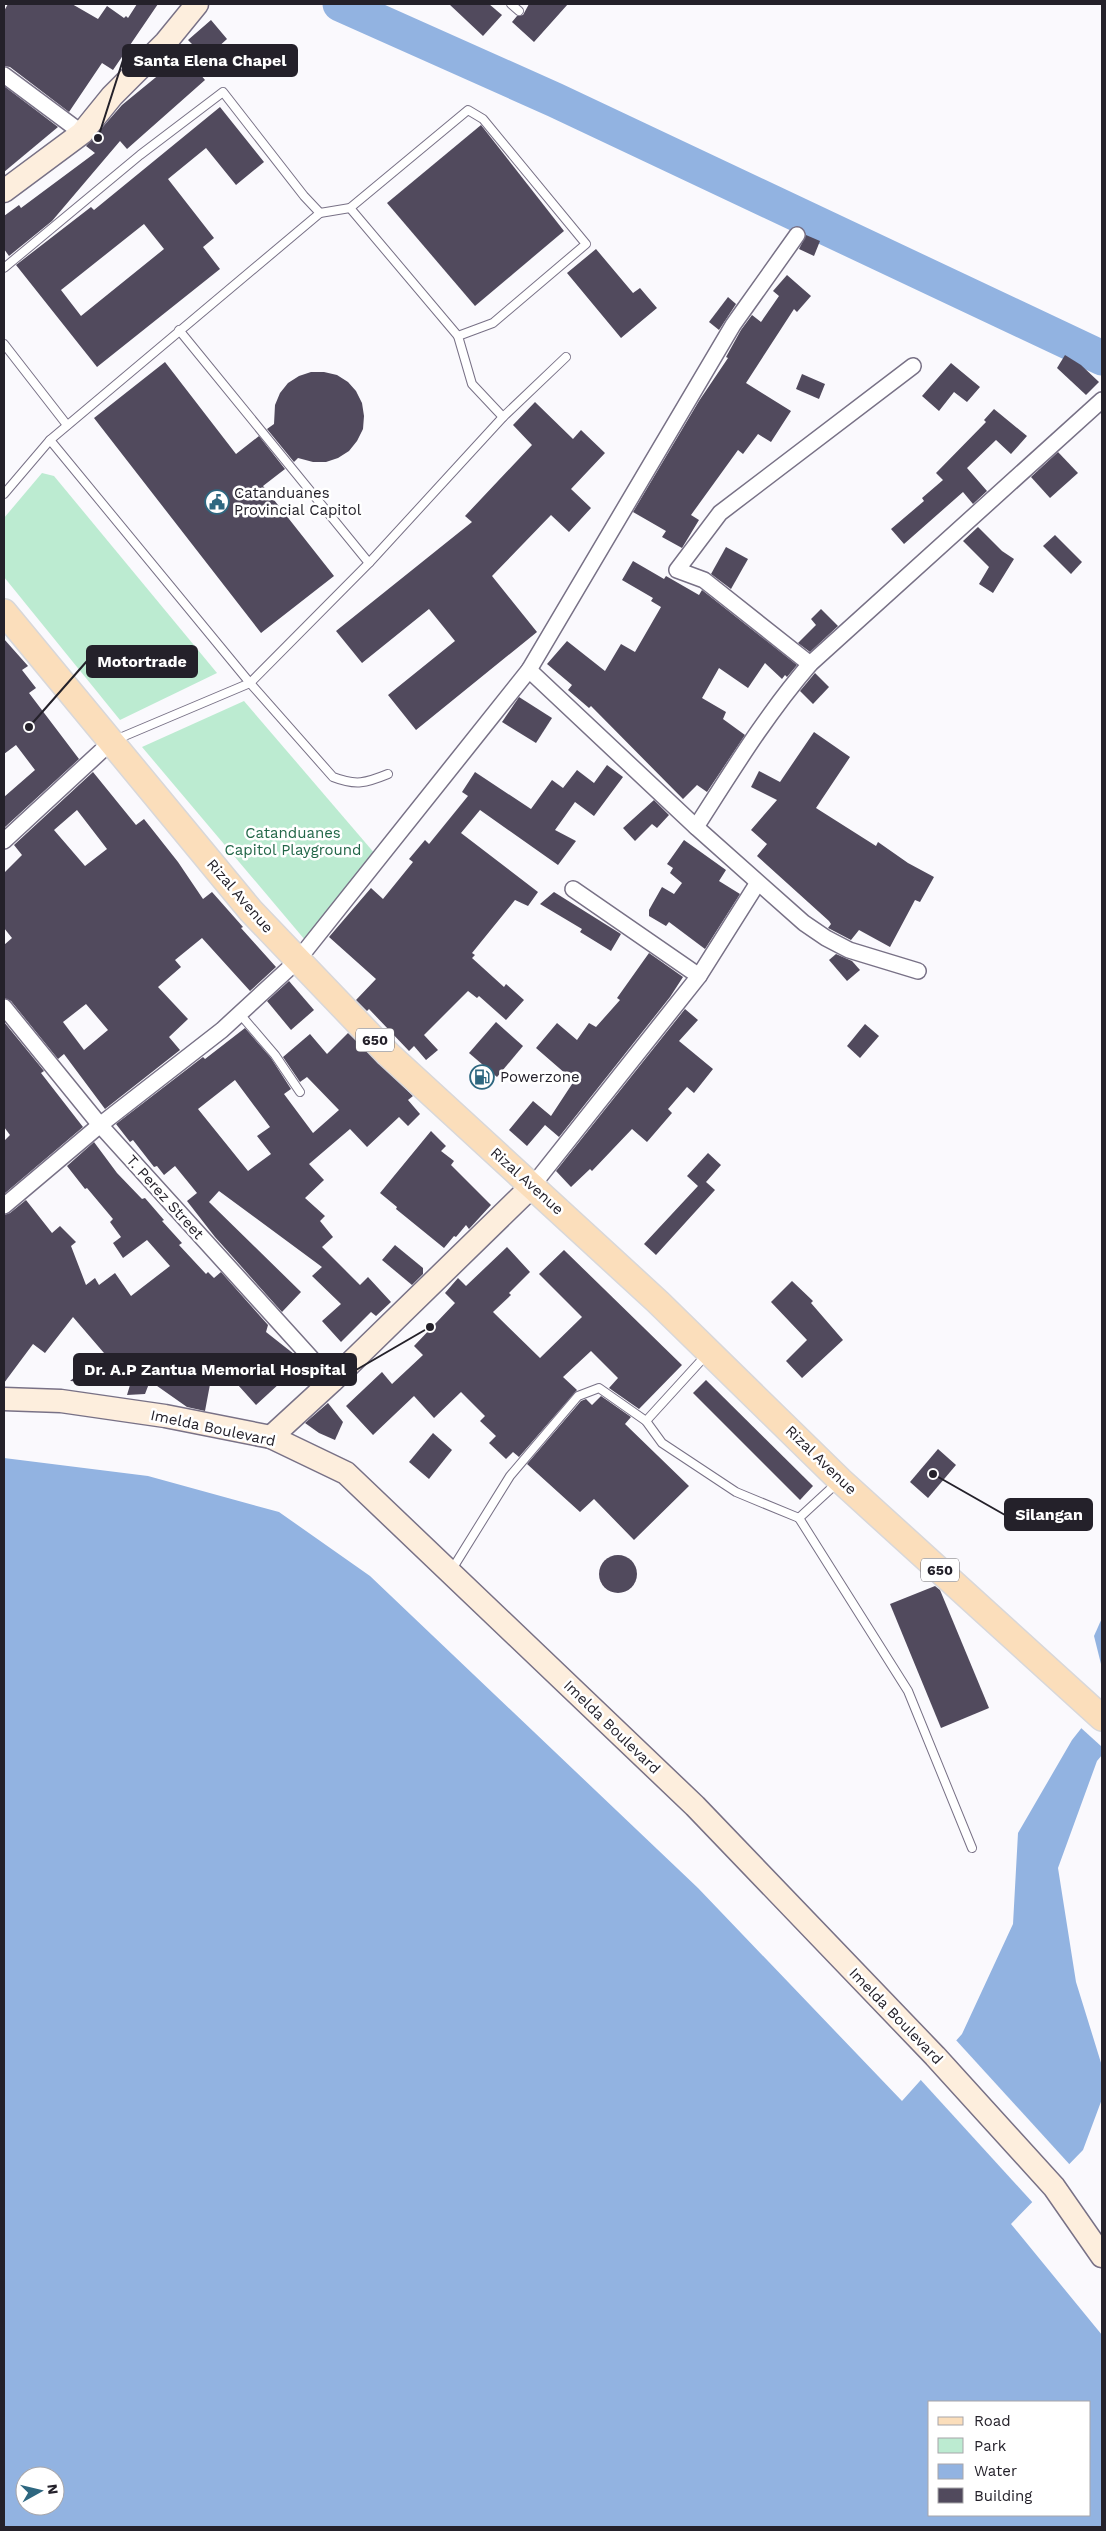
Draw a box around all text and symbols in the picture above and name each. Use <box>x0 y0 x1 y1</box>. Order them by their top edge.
callout: Santa Elena Chapel <box>123 45 297 76</box>
text: Santa Elena Chapel <box>133 51 287 70</box>
place label: Catanduanes Provincial Capitol <box>234 484 362 519</box>
public building icon: Catanduanes Provincial Capitol <box>204 489 230 515</box>
callout: Motortrade <box>87 646 197 677</box>
text: Motortrade <box>97 652 187 671</box>
park label: Catanduanes Capitol Playground <box>225 824 361 859</box>
street label: Rizal Avenue <box>203 855 277 937</box>
road number: 650 <box>356 1028 394 1052</box>
fuel station icon: Powerzone <box>469 1064 495 1090</box>
place label: Powerzone <box>500 1068 580 1086</box>
street label: Rizal Avenue <box>487 1144 567 1218</box>
street label: T. Perez Street <box>122 1151 208 1243</box>
callout: Dr. A.P Zantua Memorial Hospital <box>74 1354 356 1385</box>
text: Dr. A.P Zantua Memorial Hospital <box>84 1360 347 1379</box>
street label: Imelda Boulevard <box>149 1406 277 1450</box>
street label: Rizal Avenue <box>782 1422 860 1498</box>
callout: Silangan <box>1005 1499 1092 1530</box>
text: Silangan <box>1015 1505 1083 1524</box>
road number: 650 <box>921 1558 959 1582</box>
street label: Imelda Boulevard <box>560 1676 664 1778</box>
street label: Imelda Boulevard <box>845 1964 947 2068</box>
legend <box>928 2401 1091 2516</box>
text: Road <box>974 2412 1011 2430</box>
text: Park <box>974 2437 1007 2455</box>
text: Water <box>974 2462 1017 2480</box>
north arrow <box>15 2466 65 2516</box>
text: N <box>44 2483 62 2495</box>
text: Building <box>974 2487 1032 2505</box>

